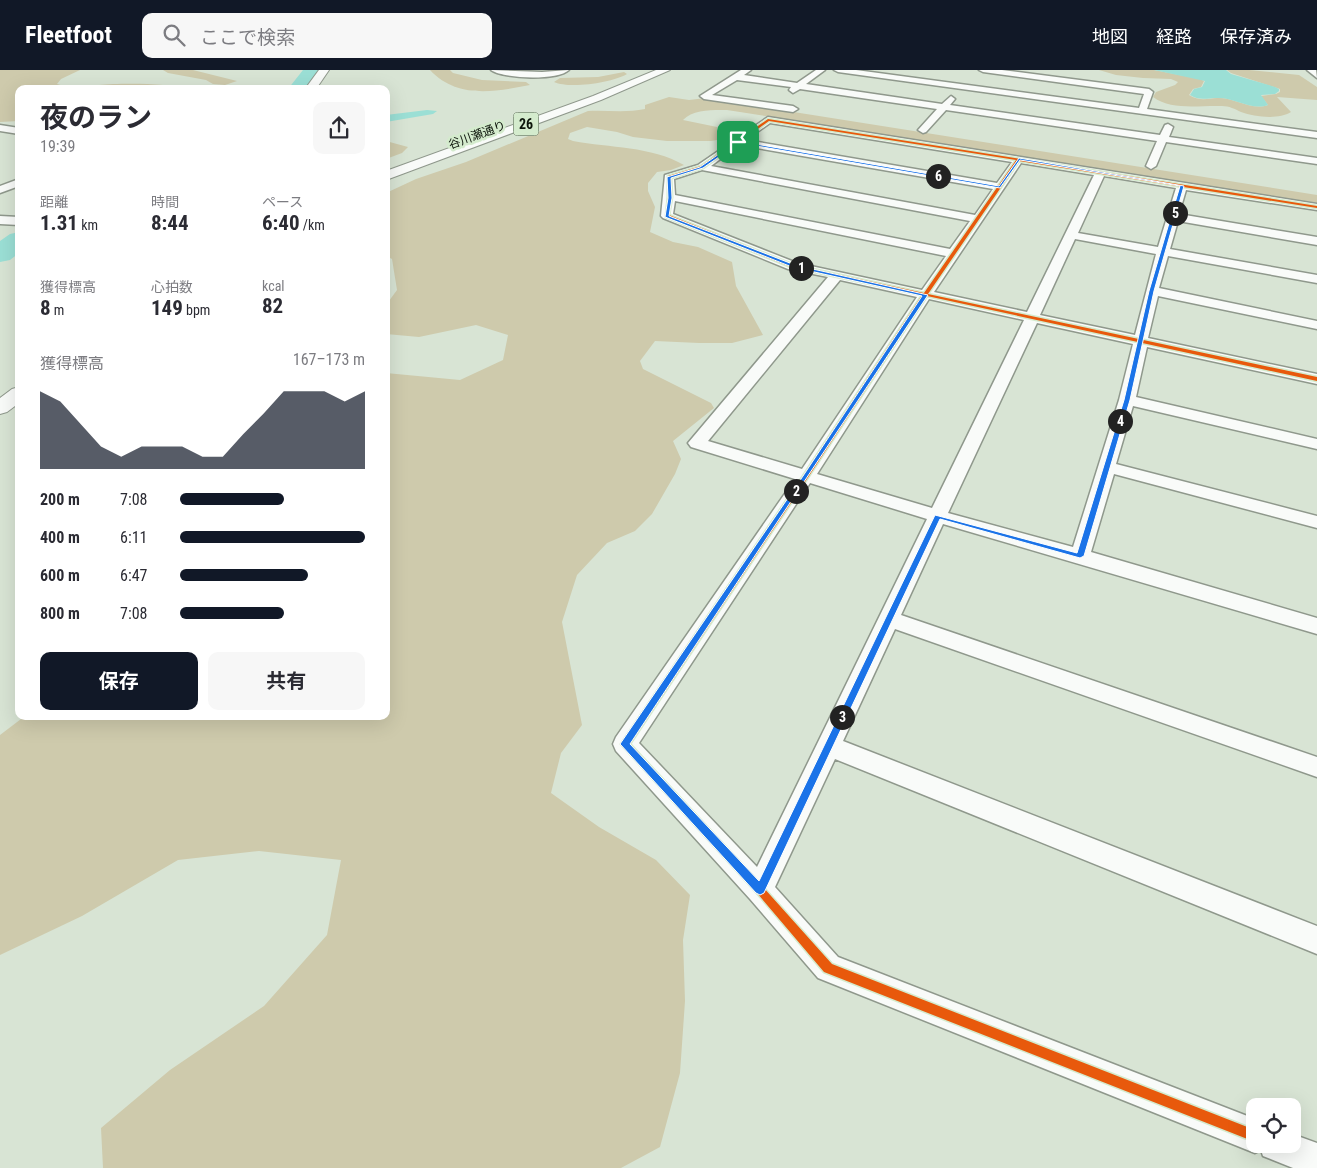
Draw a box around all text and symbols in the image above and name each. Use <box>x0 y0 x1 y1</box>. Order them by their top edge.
search box <box>142 13 492 58</box>
text: Fleetfoot <box>25 21 112 49</box>
icon: search <box>160 21 188 49</box>
text: ここで検索 <box>200 26 295 49</box>
text: 地図 <box>1092 26 1128 47</box>
text: 経路 <box>1156 26 1192 47</box>
text: 保存済み <box>1220 26 1292 47</box>
text: 夜のラン <box>40 101 152 134</box>
button: share <box>313 102 365 154</box>
road number: 26 <box>514 112 538 136</box>
street label: 谷川瀬通り <box>446 118 508 152</box>
pin <box>717 121 759 163</box>
icon: arrive <box>724 128 752 156</box>
text: 19:39 <box>40 137 75 156</box>
pin: 6 <box>926 164 950 188</box>
text: 6 <box>935 168 942 184</box>
text: 距離 <box>40 194 68 210</box>
text: 時間 <box>151 194 179 210</box>
text: ペース <box>262 194 303 210</box>
pin: 5 <box>1162 200 1188 226</box>
text: 5 <box>1172 205 1179 221</box>
text: 1.31 <box>40 211 78 235</box>
text: 8:44 <box>151 211 189 235</box>
text: 6:40 <box>262 211 300 235</box>
text: km <box>78 217 98 233</box>
text: /km <box>300 217 325 233</box>
pin: 1 <box>788 256 814 280</box>
text: 1 <box>798 260 805 276</box>
text: kcal <box>262 278 285 294</box>
text: 獲得標高 <box>40 279 96 295</box>
text: 心拍数 <box>151 279 193 295</box>
text: 82 <box>262 294 283 318</box>
text: 8 <box>40 296 51 320</box>
text: 149 <box>151 296 183 320</box>
text: m <box>51 302 64 318</box>
text: bpm <box>183 302 210 318</box>
text: 167–173 m <box>293 350 365 369</box>
text: 獲得標高 <box>40 354 104 373</box>
pin: 4 <box>1108 408 1132 434</box>
text: 4 <box>1117 413 1124 429</box>
pin: 2 <box>784 478 808 504</box>
text: 2 <box>793 483 800 499</box>
text: 200 m <box>40 490 80 509</box>
text: 7:08 <box>120 490 147 509</box>
text: 400 m <box>40 528 80 547</box>
text: 6:11 <box>120 528 147 547</box>
text: 600 m <box>40 566 80 585</box>
text: 6:47 <box>120 566 147 585</box>
text: 800 m <box>40 604 80 623</box>
text: 7:08 <box>120 604 147 623</box>
button: 保存 <box>40 652 198 710</box>
button: 共有 <box>208 652 365 710</box>
pin: 3 <box>830 704 854 730</box>
text: 3 <box>839 709 846 725</box>
map controls <box>1246 1098 1301 1153</box>
button: locate <box>1246 1098 1301 1153</box>

